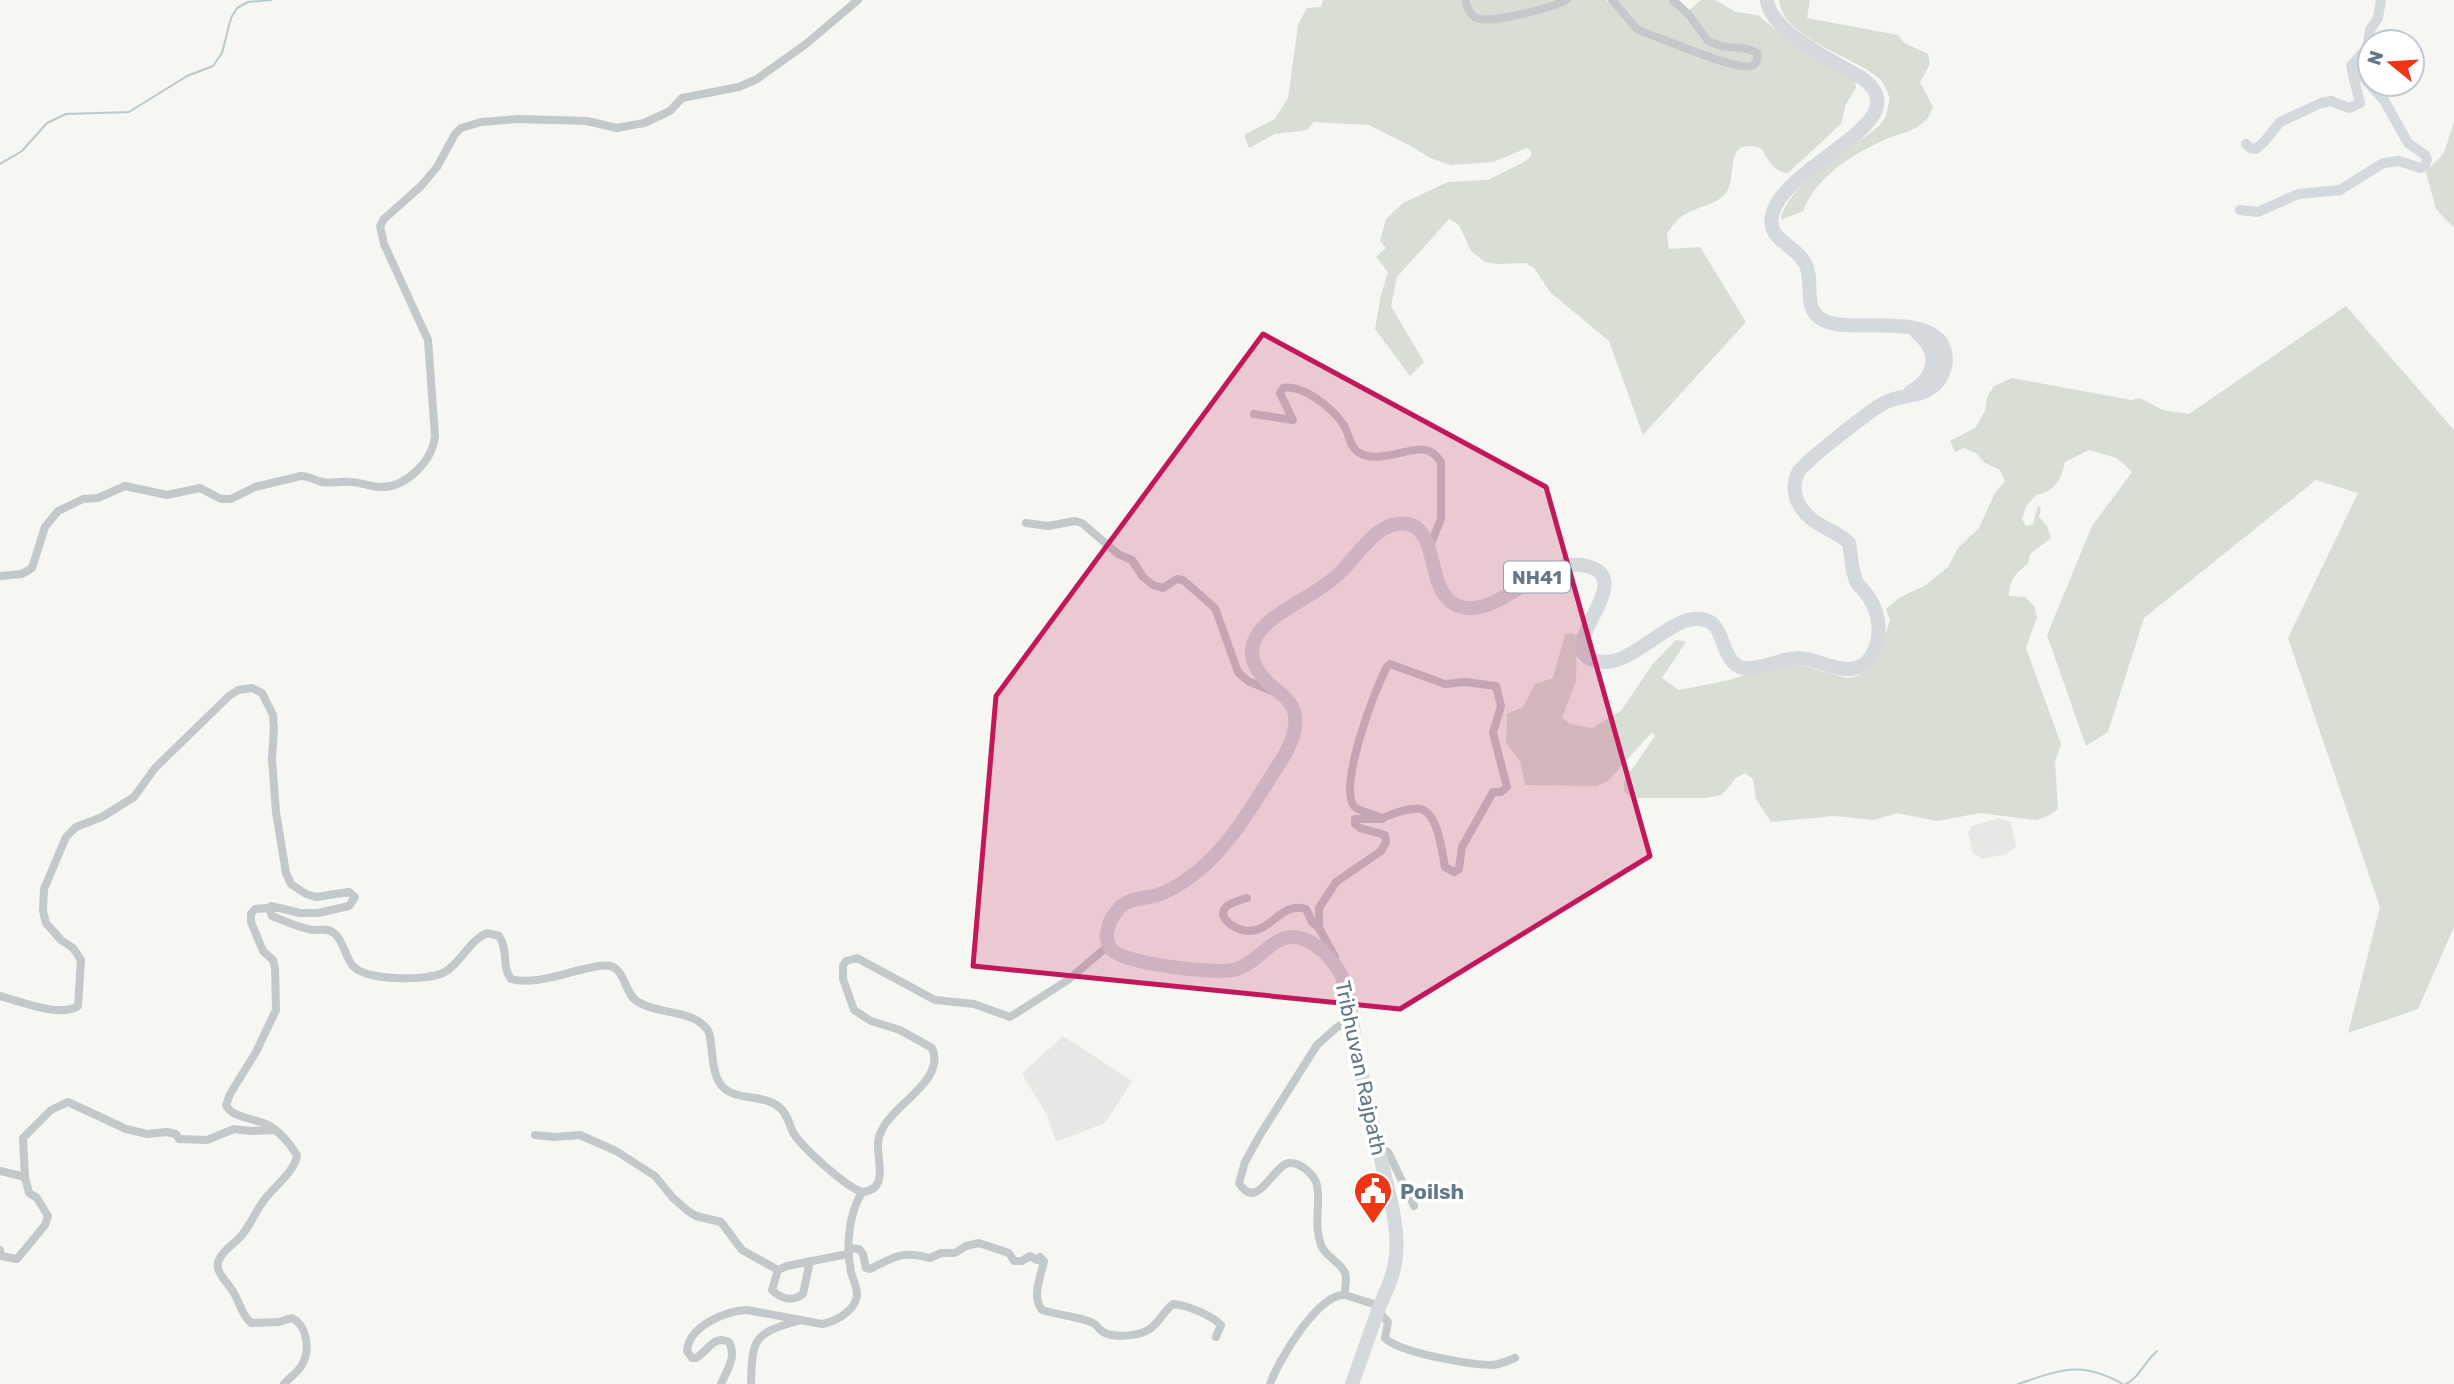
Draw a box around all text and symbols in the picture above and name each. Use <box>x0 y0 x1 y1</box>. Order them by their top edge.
north arrow <box>2356 28 2426 98</box>
text: N <box>2362 48 2388 68</box>
road number: NH41 <box>1504 562 1570 592</box>
street label: Tribhuvan Rajpath <box>1330 978 1392 1158</box>
public building icon: Poilsh <box>1352 1170 1394 1225</box>
place label: Poilsh <box>1400 1179 1464 1204</box>

